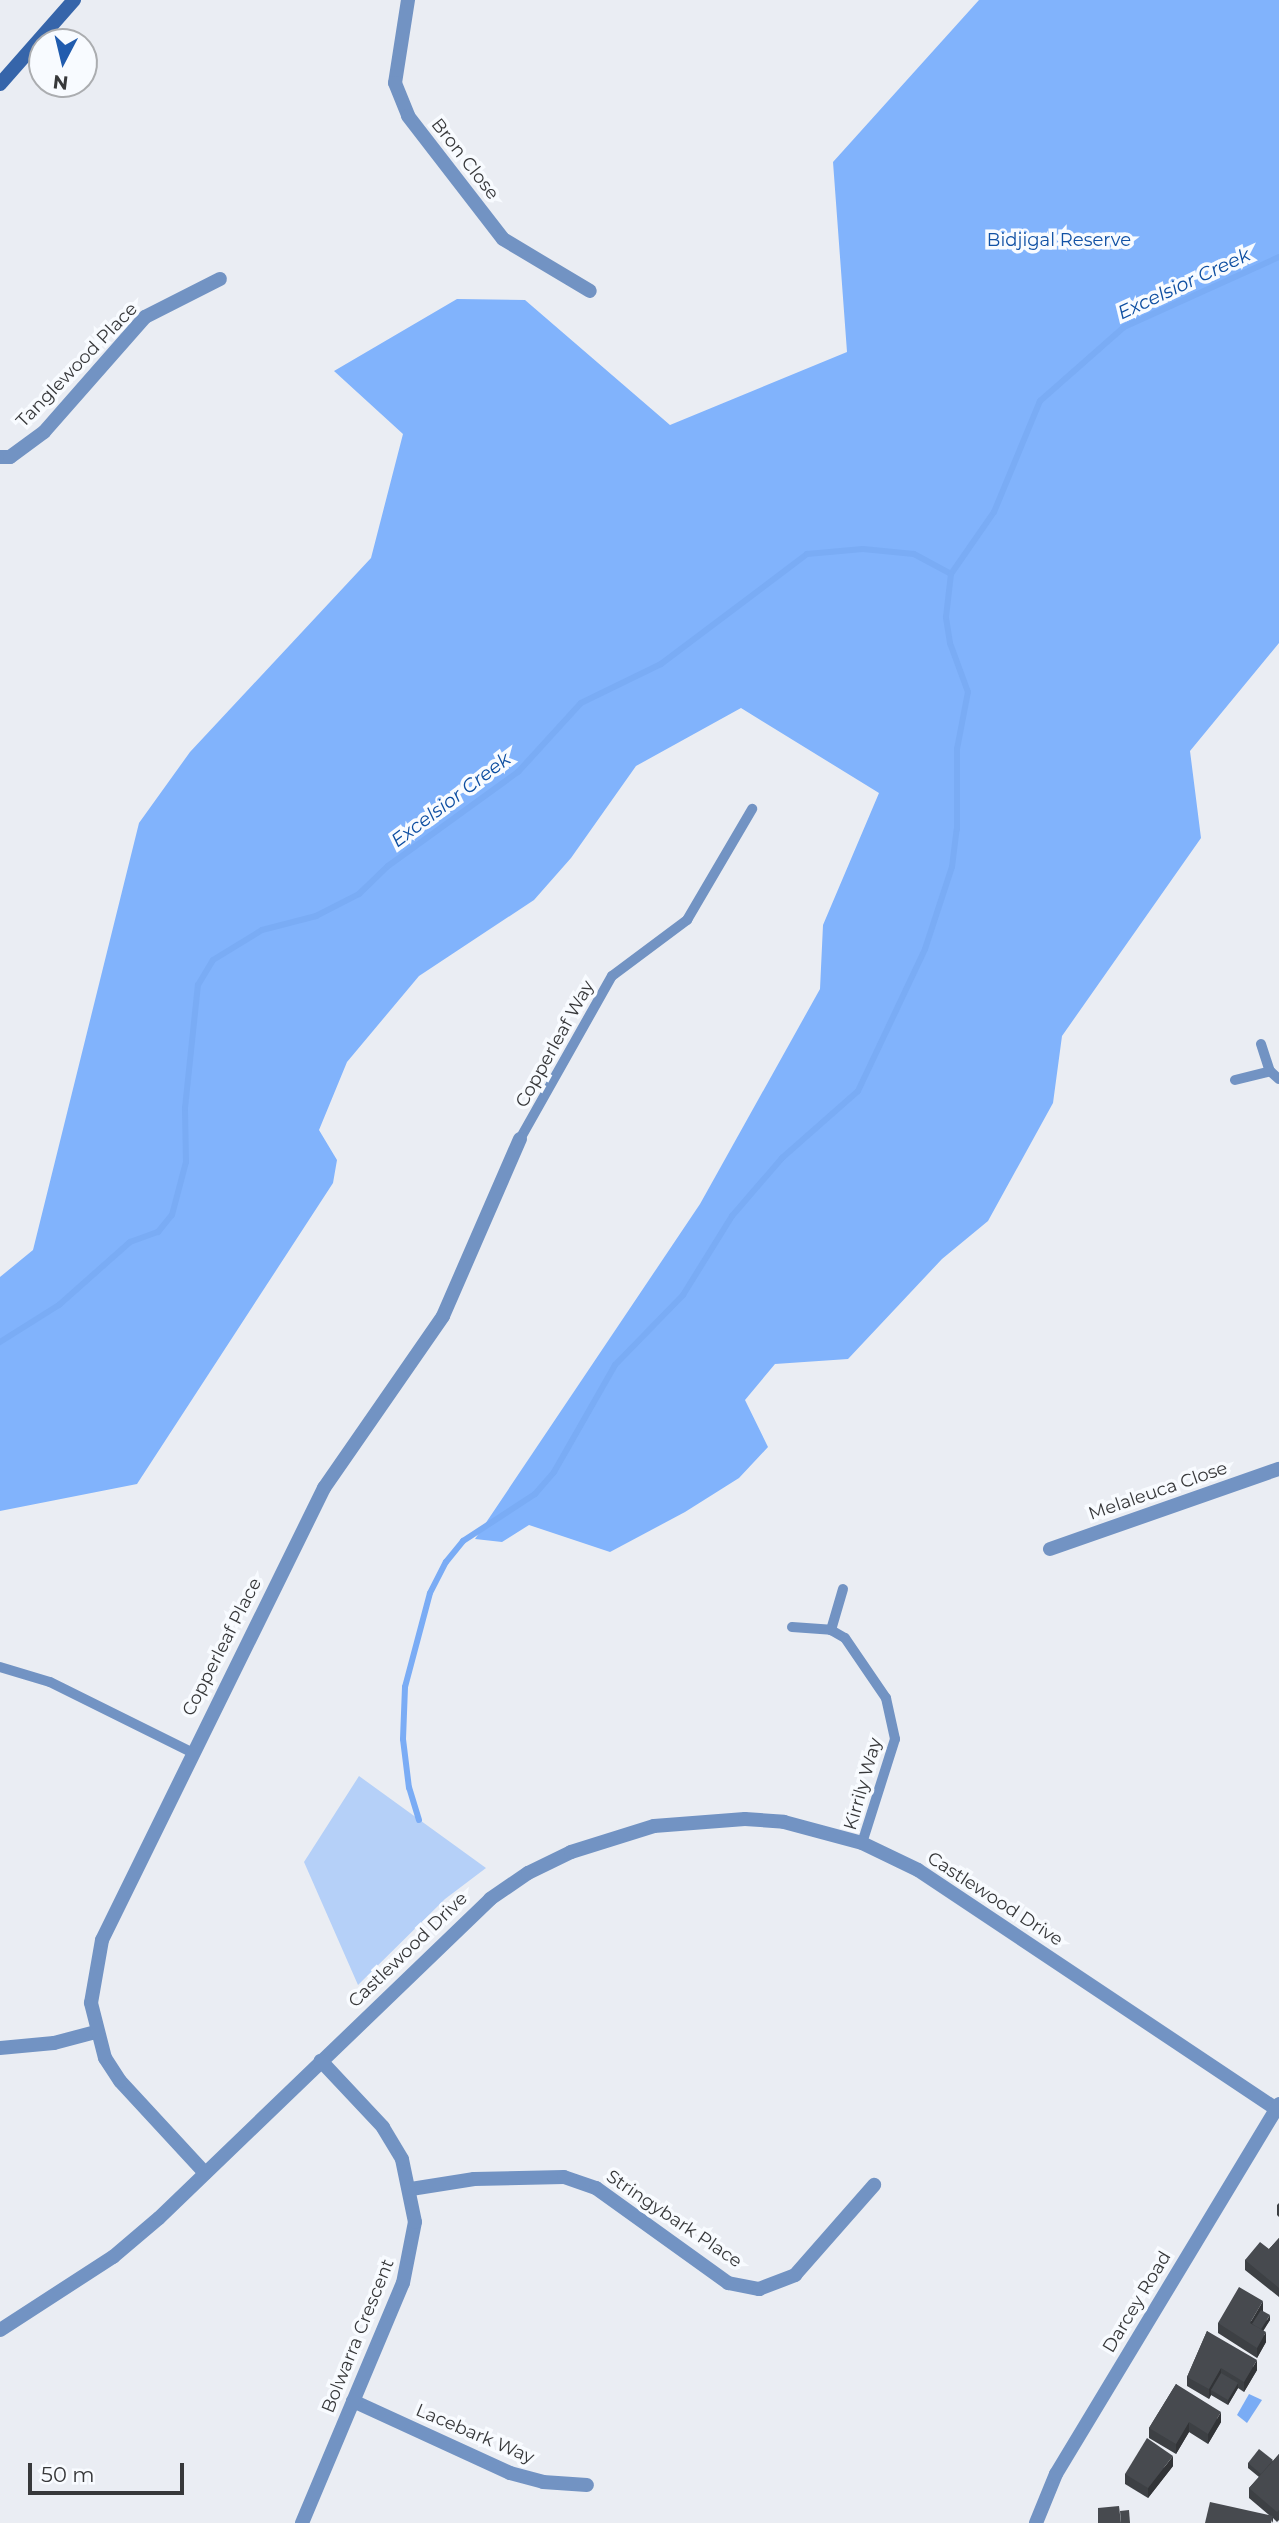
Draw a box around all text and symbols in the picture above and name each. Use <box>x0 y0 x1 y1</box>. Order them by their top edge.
north arrow <box>28 28 98 98</box>
text: N <box>52 70 70 95</box>
street label: Bron Close <box>427 114 503 204</box>
park label: Bidjigal Reserve <box>987 229 1131 251</box>
water label: Excelsior Creek <box>1114 243 1254 325</box>
street label: Tanglewood Place <box>12 298 142 432</box>
water label: Excelsior Creek <box>387 748 515 852</box>
street label: Copperleaf Way <box>511 977 599 1111</box>
street label: Melaleuca Close <box>1086 1457 1230 1525</box>
street label: Copperleaf Place <box>178 1574 266 1720</box>
street label: Kirrily Way <box>840 1735 886 1833</box>
street label: Castlewood Drive <box>923 1847 1067 1951</box>
street label: Castlewood Drive <box>344 1888 472 2012</box>
street label: Stringybark Place <box>602 2166 746 2272</box>
street label: Darcey Road <box>1098 2247 1176 2357</box>
street label: Bolwarra Crescent <box>317 2256 399 2416</box>
street label: Lacebark Way <box>413 2399 537 2469</box>
scale bar <box>32 2450 187 2494</box>
text: 50 m <box>41 2462 95 2487</box>

